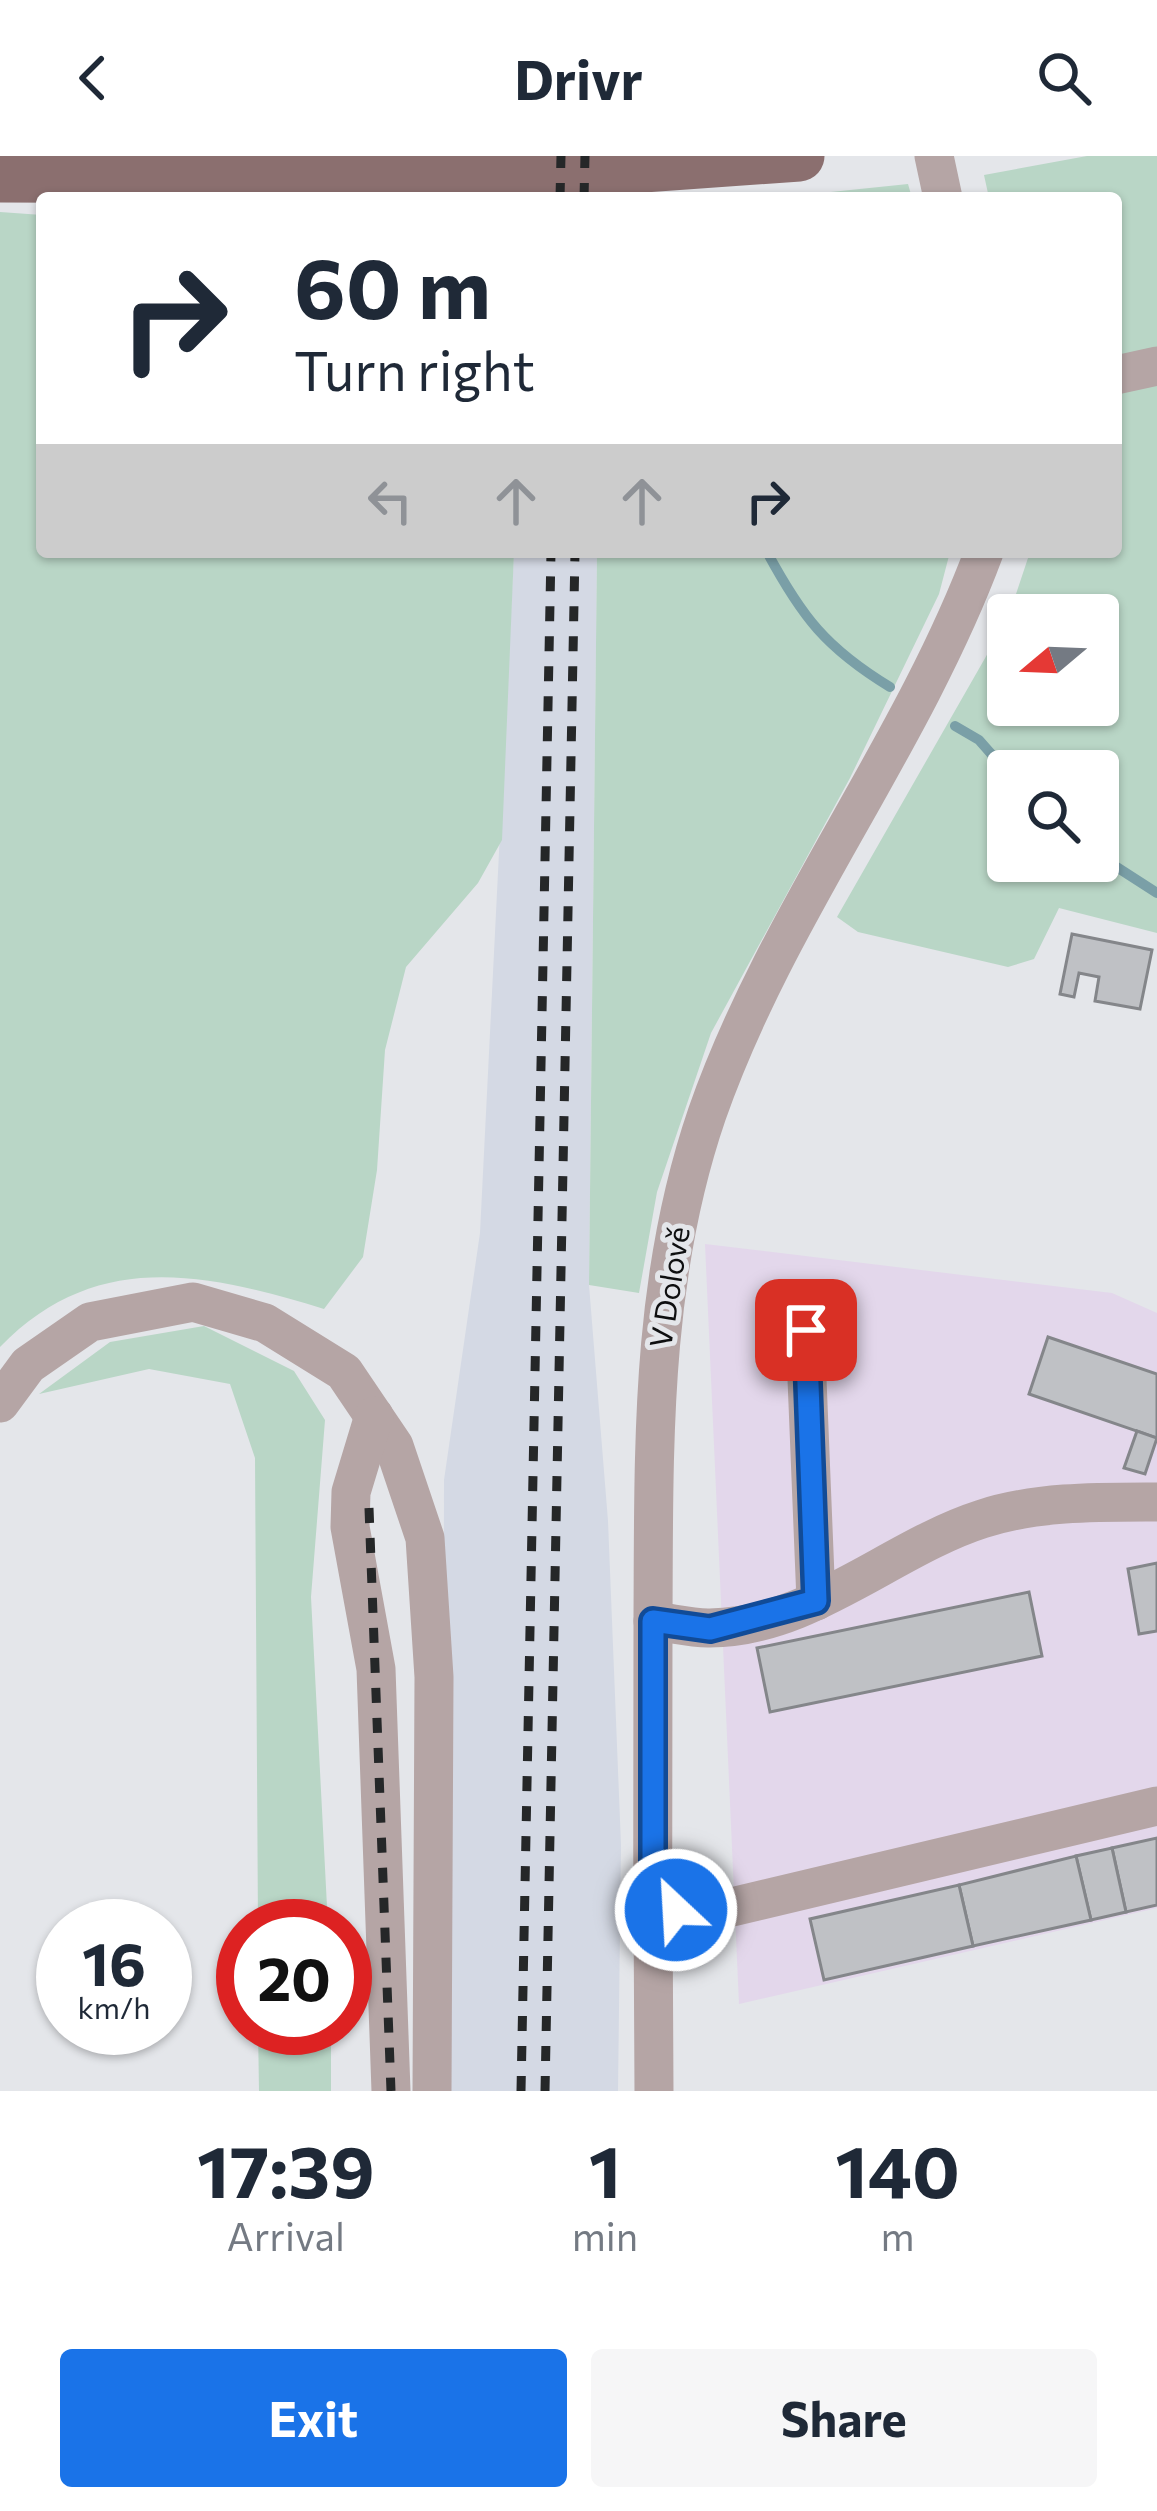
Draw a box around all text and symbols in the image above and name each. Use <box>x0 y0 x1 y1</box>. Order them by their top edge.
icon: back <box>60 45 126 111</box>
text: Drivr <box>514 45 643 111</box>
icon: search <box>1031 45 1097 111</box>
text: 60 m <box>294 234 491 336</box>
icon: right <box>96 240 252 396</box>
text: Turn right <box>294 336 535 402</box>
icon: left <box>357 468 423 534</box>
icon: ahead <box>483 468 549 534</box>
icon: ahead <box>609 468 675 534</box>
icon: right <box>735 468 801 534</box>
north arrow <box>987 594 1119 726</box>
map controls <box>987 594 1119 882</box>
button: search <box>987 750 1119 882</box>
street label: V Dolově <box>640 1224 696 1350</box>
pin <box>755 1279 857 1381</box>
icon: arrive <box>773 1297 839 1363</box>
position arrow <box>613 1847 739 1973</box>
speed limit sign: 20 <box>216 1899 372 2055</box>
text: 16 <box>82 1925 146 1998</box>
text: km/h <box>78 1988 150 2025</box>
text: 17:39 <box>197 2125 375 2213</box>
text: 1 <box>589 2125 621 2213</box>
text: 140 <box>835 2125 960 2213</box>
text: Arrival <box>227 2211 345 2259</box>
text: min <box>572 2211 638 2259</box>
text: m <box>881 2211 915 2259</box>
button: Exit <box>60 2349 567 2487</box>
button: Share <box>591 2349 1097 2487</box>

